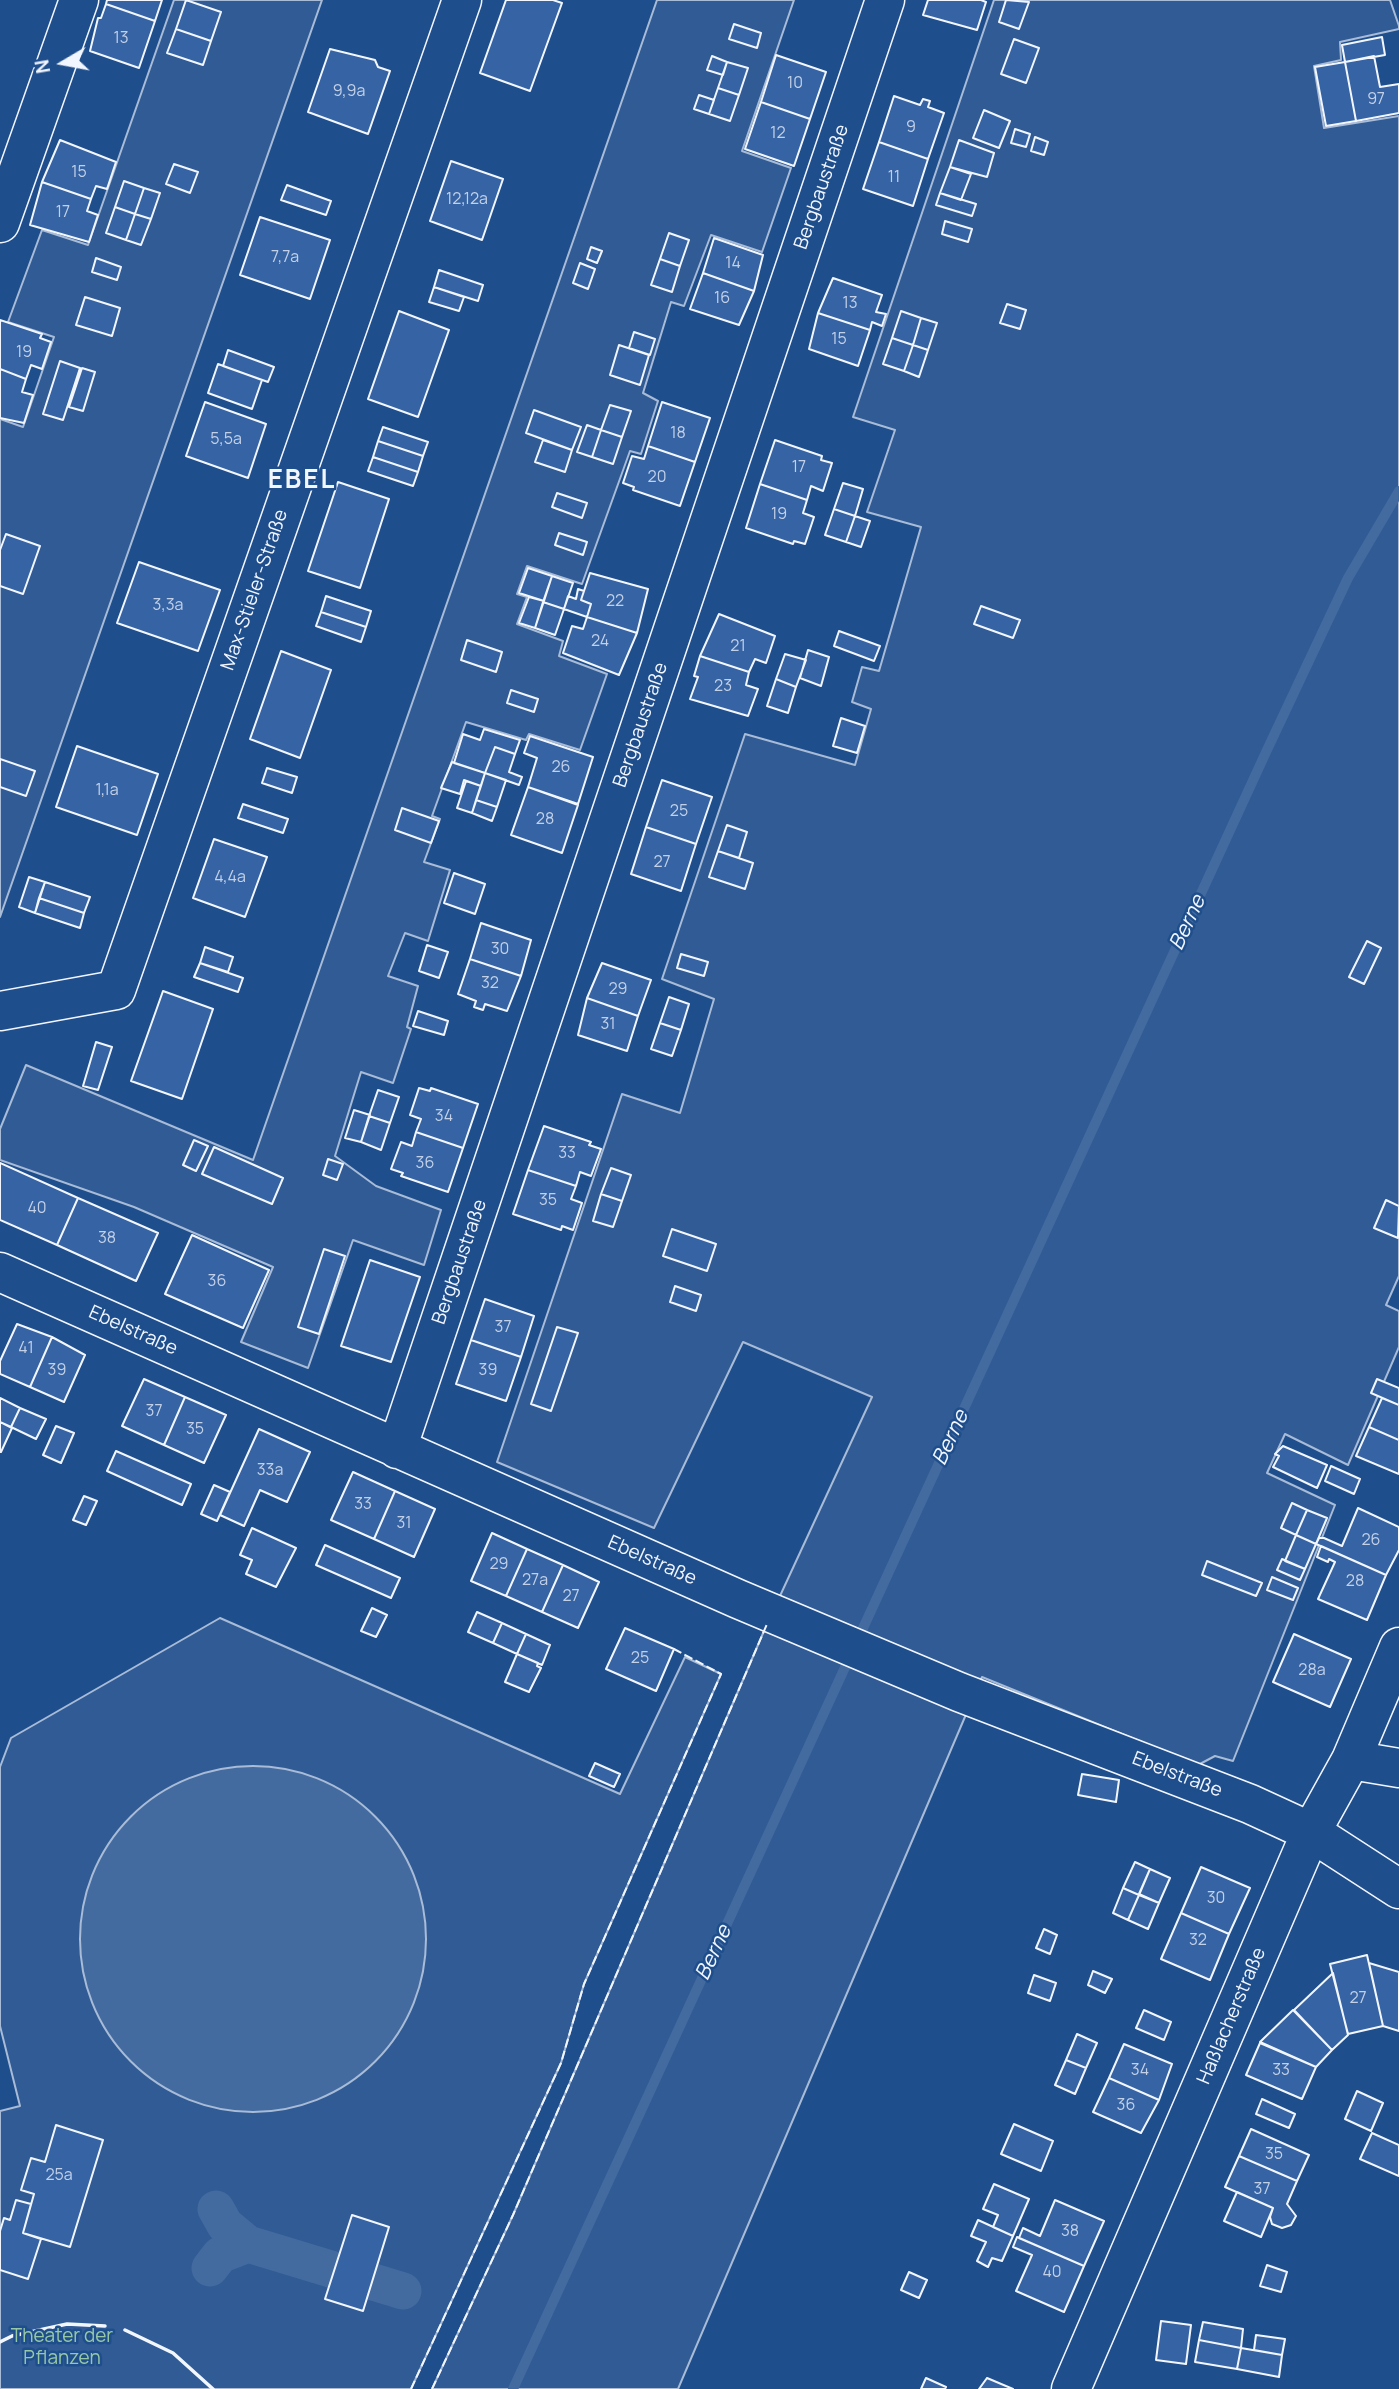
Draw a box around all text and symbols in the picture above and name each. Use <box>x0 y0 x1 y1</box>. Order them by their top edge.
north arrow <box>28 28 98 98</box>
house number: 13 <box>113 29 129 49</box>
text: N <box>28 58 56 76</box>
house number: 10 <box>787 74 803 94</box>
house number: 9,9a <box>333 82 365 102</box>
house number: 97 <box>1367 90 1385 110</box>
house number: 9 <box>906 118 916 138</box>
street label: Bergbaustraße <box>790 122 854 252</box>
house number: 12 <box>770 124 786 144</box>
house number: 15 <box>71 163 87 183</box>
house number: 11 <box>888 168 900 188</box>
house number: 12,12a <box>446 190 488 210</box>
house number: 17 <box>56 203 70 223</box>
house number: 7,7a <box>271 248 299 268</box>
house number: 14 <box>725 254 741 274</box>
house number: 16 <box>714 289 730 309</box>
house number: 13 <box>842 294 858 314</box>
house number: 15 <box>831 330 847 350</box>
house number: 19 <box>16 343 32 363</box>
house number: 18 <box>670 424 686 444</box>
house number: 5,5a <box>210 430 242 450</box>
house number: 17 <box>792 458 806 478</box>
district label: EBEL <box>268 465 336 497</box>
house number: 20 <box>648 468 666 488</box>
house number: 19 <box>771 505 787 525</box>
street label: Max-Stieler-Straße <box>217 507 293 673</box>
house number: 22 <box>606 592 624 612</box>
house number: 3,3a <box>153 596 183 616</box>
house number: 24 <box>591 632 609 652</box>
house number: 21 <box>730 637 746 657</box>
street label: Bergbaustraße <box>609 660 673 790</box>
house number: 23 <box>714 677 732 697</box>
house number: 26 <box>551 758 571 778</box>
house number: 1,1a <box>95 781 119 801</box>
house number: 25 <box>670 802 688 822</box>
house number: 28 <box>536 810 554 830</box>
house number: 27 <box>653 853 671 873</box>
house number: 4,4a <box>214 868 246 888</box>
water label: Berne <box>1164 892 1212 954</box>
house number: 30 <box>491 940 509 960</box>
house number: 32 <box>481 974 499 994</box>
house number: 29 <box>608 980 628 1000</box>
house number: 31 <box>600 1015 616 1035</box>
house number: 34 <box>435 1107 453 1127</box>
house number: 33 <box>558 1144 576 1164</box>
house number: 36 <box>416 1154 434 1174</box>
house number: 35 <box>539 1191 557 1211</box>
street label: Bergbaustraße <box>428 1197 492 1327</box>
house number: 40 <box>27 1199 47 1219</box>
house number: 38 <box>98 1229 116 1249</box>
house number: 36 <box>208 1272 226 1292</box>
street label: Ebelstraße <box>85 1301 181 1361</box>
house number: 37 <box>495 1318 511 1338</box>
house number: 41 <box>18 1339 34 1359</box>
house number: 39 <box>48 1361 66 1381</box>
house number: 39 <box>479 1361 497 1381</box>
house number: 37 <box>146 1402 162 1422</box>
water label: Berne <box>927 1407 975 1469</box>
house number: 35 <box>186 1420 204 1440</box>
house number: 33a <box>257 1461 283 1481</box>
house number: 33 <box>354 1495 372 1515</box>
house number: 31 <box>396 1514 412 1534</box>
street label: Ebelstraße <box>604 1531 700 1591</box>
house number: 26 <box>1361 1531 1381 1551</box>
house number: 29 <box>489 1555 509 1575</box>
house number: 27a <box>522 1571 548 1591</box>
house number: 28 <box>1346 1572 1364 1592</box>
house number: 27 <box>562 1587 580 1607</box>
house number: 25 <box>631 1649 649 1669</box>
house number: 28a <box>1298 1661 1326 1681</box>
street label: Ebelstraße <box>1129 1747 1225 1803</box>
house number: 30 <box>1207 1889 1225 1909</box>
water label: Berne <box>690 1922 738 1984</box>
house number: 32 <box>1189 1931 1207 1951</box>
street label: Haßlacherstraße <box>1193 1944 1271 2088</box>
house number: 27 <box>1349 1989 1367 2009</box>
house number: 34 <box>1131 2061 1149 2081</box>
house number: 33 <box>1272 2061 1290 2081</box>
house number: 36 <box>1117 2096 1135 2116</box>
house number: 35 <box>1265 2145 1283 2165</box>
house number: 25a <box>45 2166 73 2186</box>
house number: 37 <box>1254 2180 1270 2200</box>
house number: 38 <box>1061 2222 1079 2242</box>
house number: 40 <box>1042 2263 1062 2283</box>
park label: Theater der Pflanzen <box>11 2326 113 2370</box>

